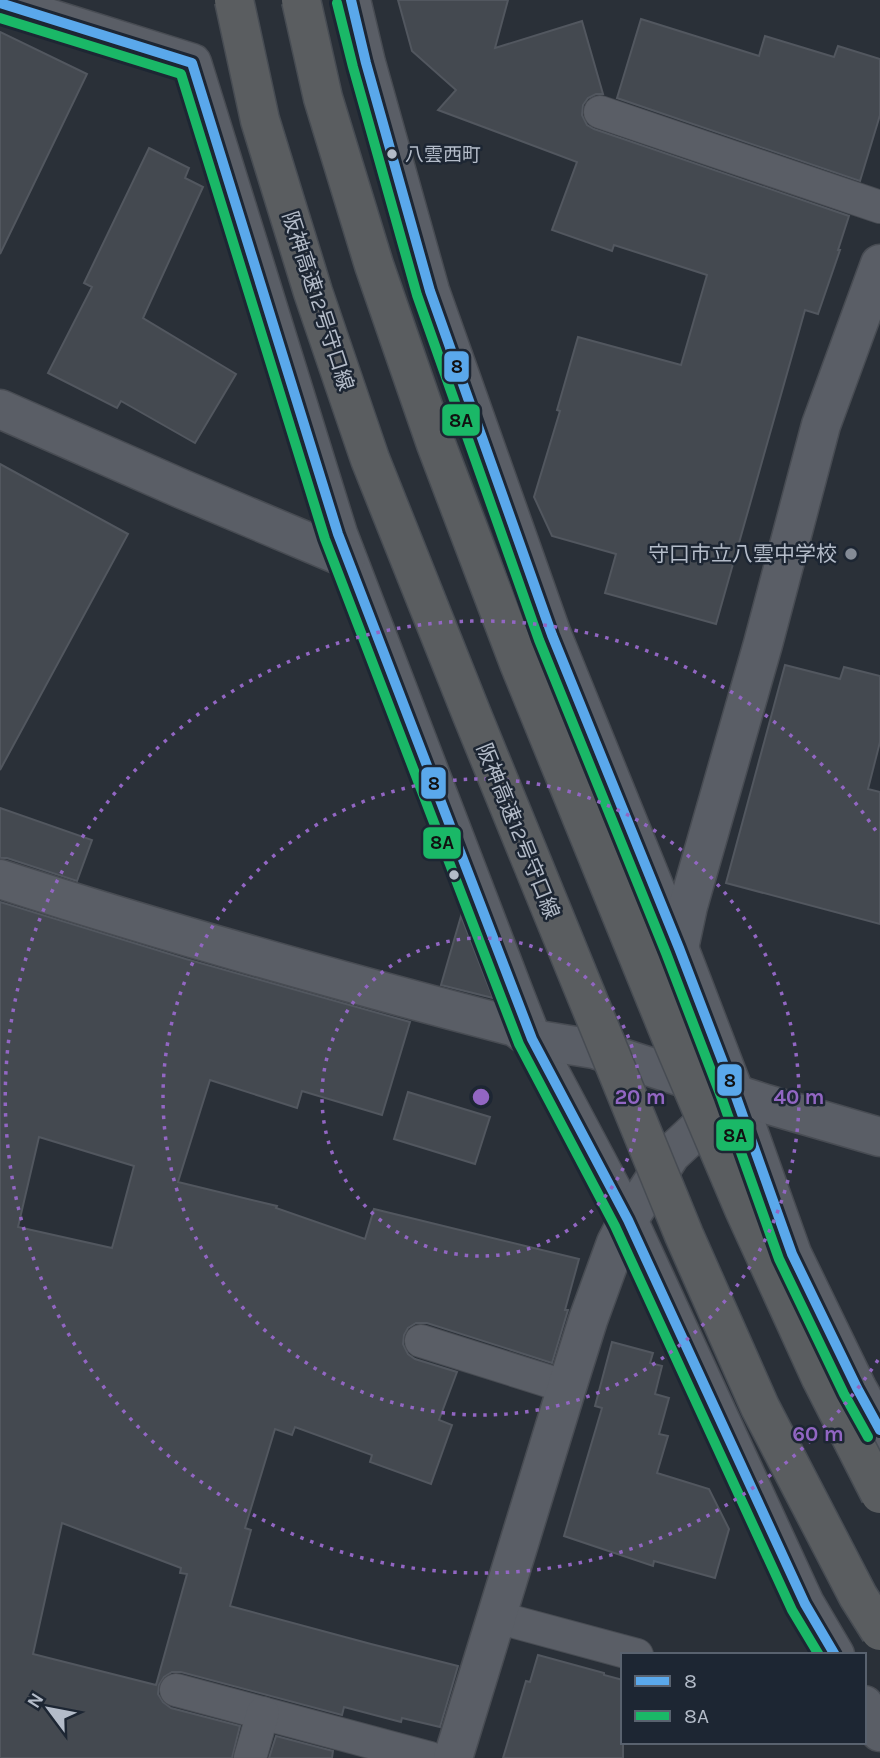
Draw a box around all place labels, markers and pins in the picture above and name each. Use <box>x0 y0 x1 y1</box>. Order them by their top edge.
place label: 八雲西町 <box>405 144 481 166</box>
marker: 八雲西町 <box>385 147 399 161</box>
place label: 守口市立八雲中学校 <box>648 542 837 566</box>
marker: 守口市立八雲中学校 <box>843 546 859 562</box>
unlabelled marker <box>447 868 461 882</box>
centre of rings <box>469 1085 493 1109</box>

